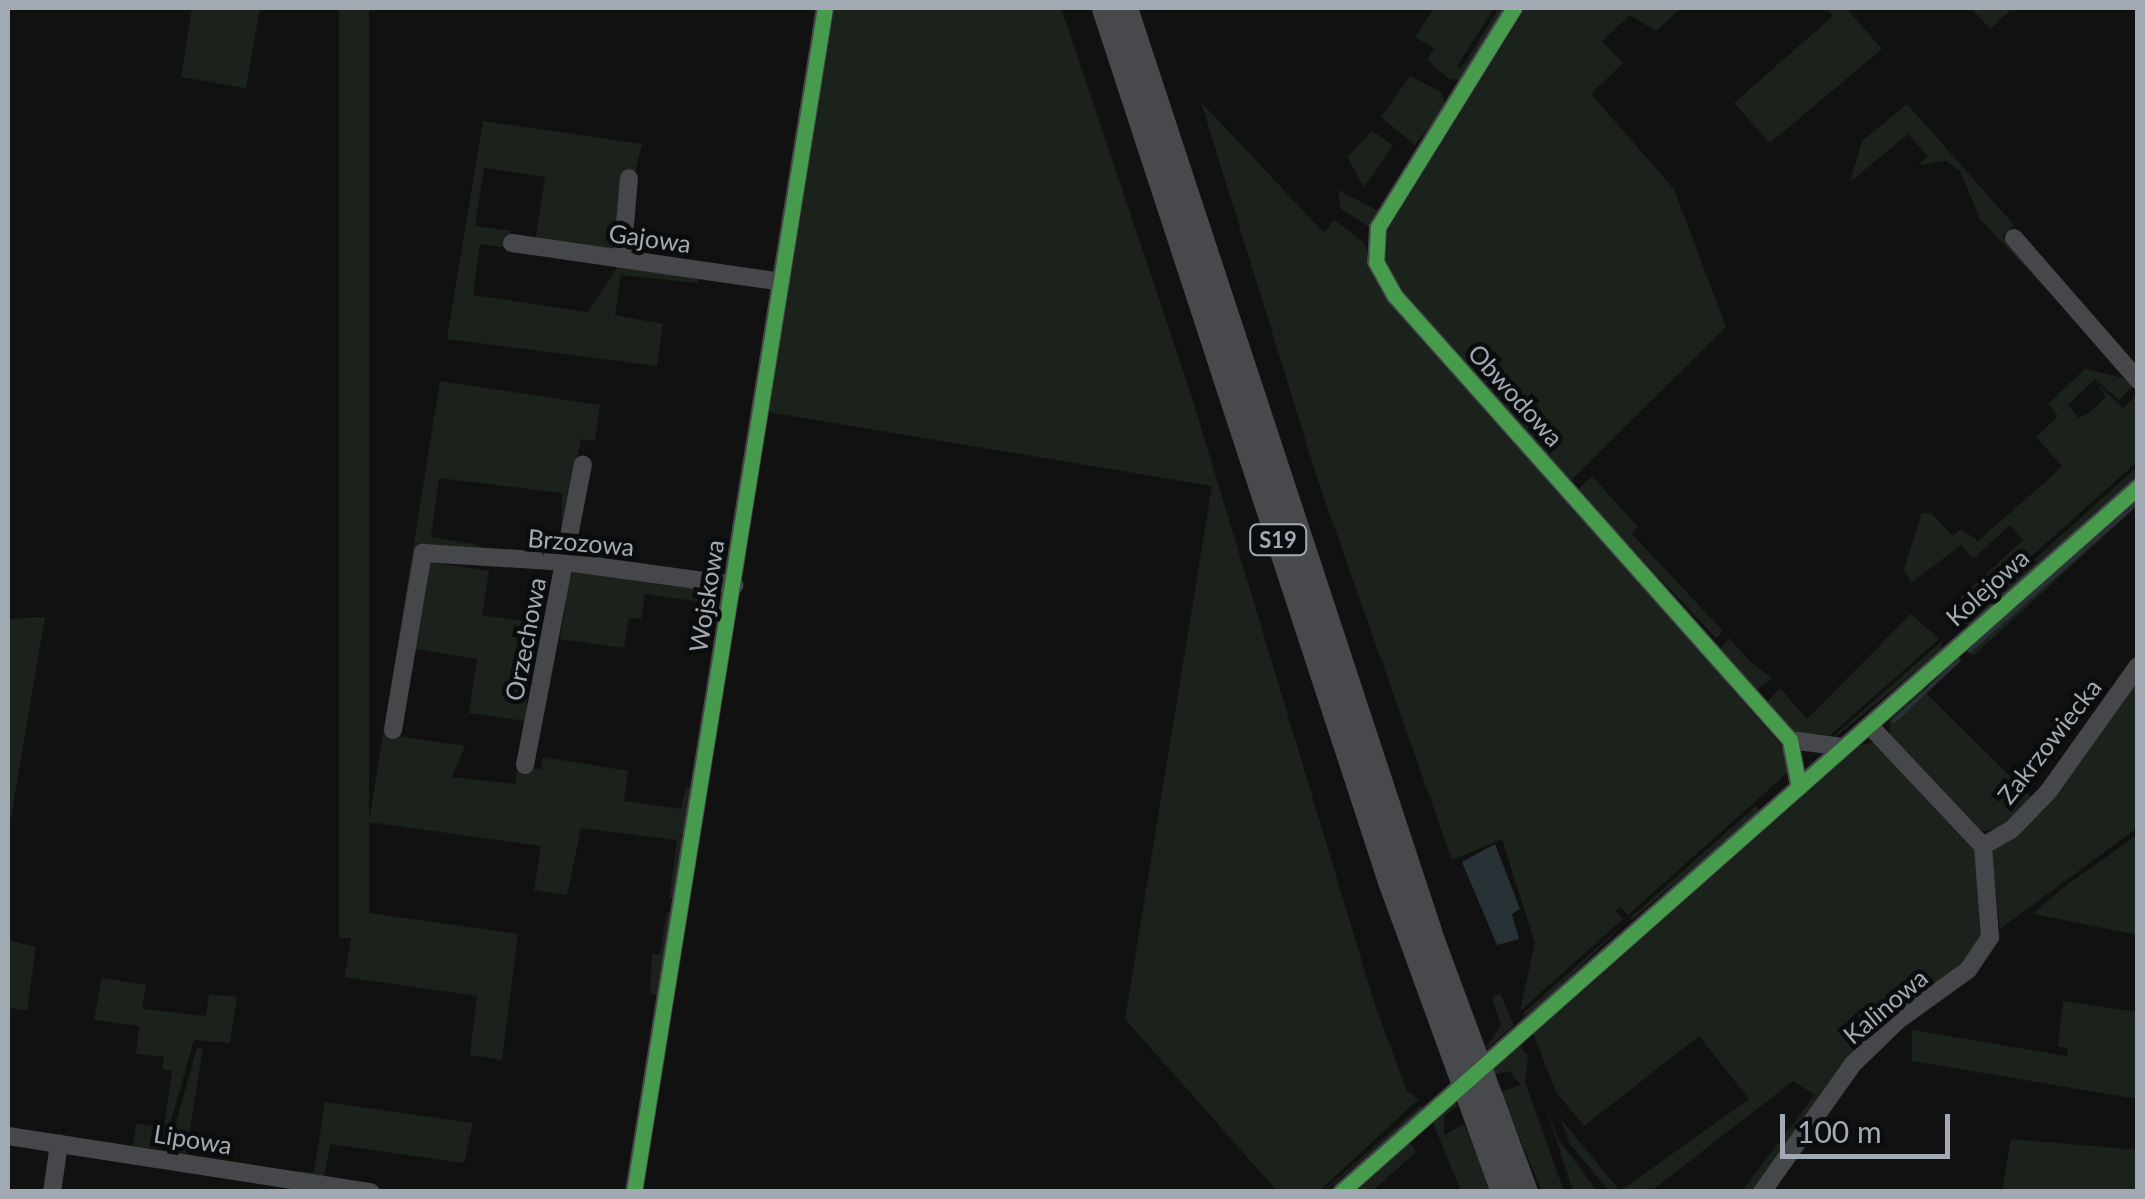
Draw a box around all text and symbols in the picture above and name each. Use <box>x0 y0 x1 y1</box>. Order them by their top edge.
street label: Gajowa <box>607 217 693 259</box>
street label: Obwodowa <box>1462 338 1570 452</box>
street label: Brzozowa <box>526 522 636 562</box>
road number: S19 <box>1248 523 1308 557</box>
street label: Wojskowa <box>682 538 730 654</box>
street label: Kolejowa <box>1940 542 2034 632</box>
street label: Orzechowa <box>498 575 552 703</box>
street label: Zakrzowiecka <box>1991 673 2107 809</box>
street label: Kalinowa <box>1837 962 1933 1050</box>
scale bar <box>1785 1094 1955 1156</box>
text: 100 m <box>1797 1113 1882 1149</box>
street label: Lipowa <box>152 1118 234 1160</box>

